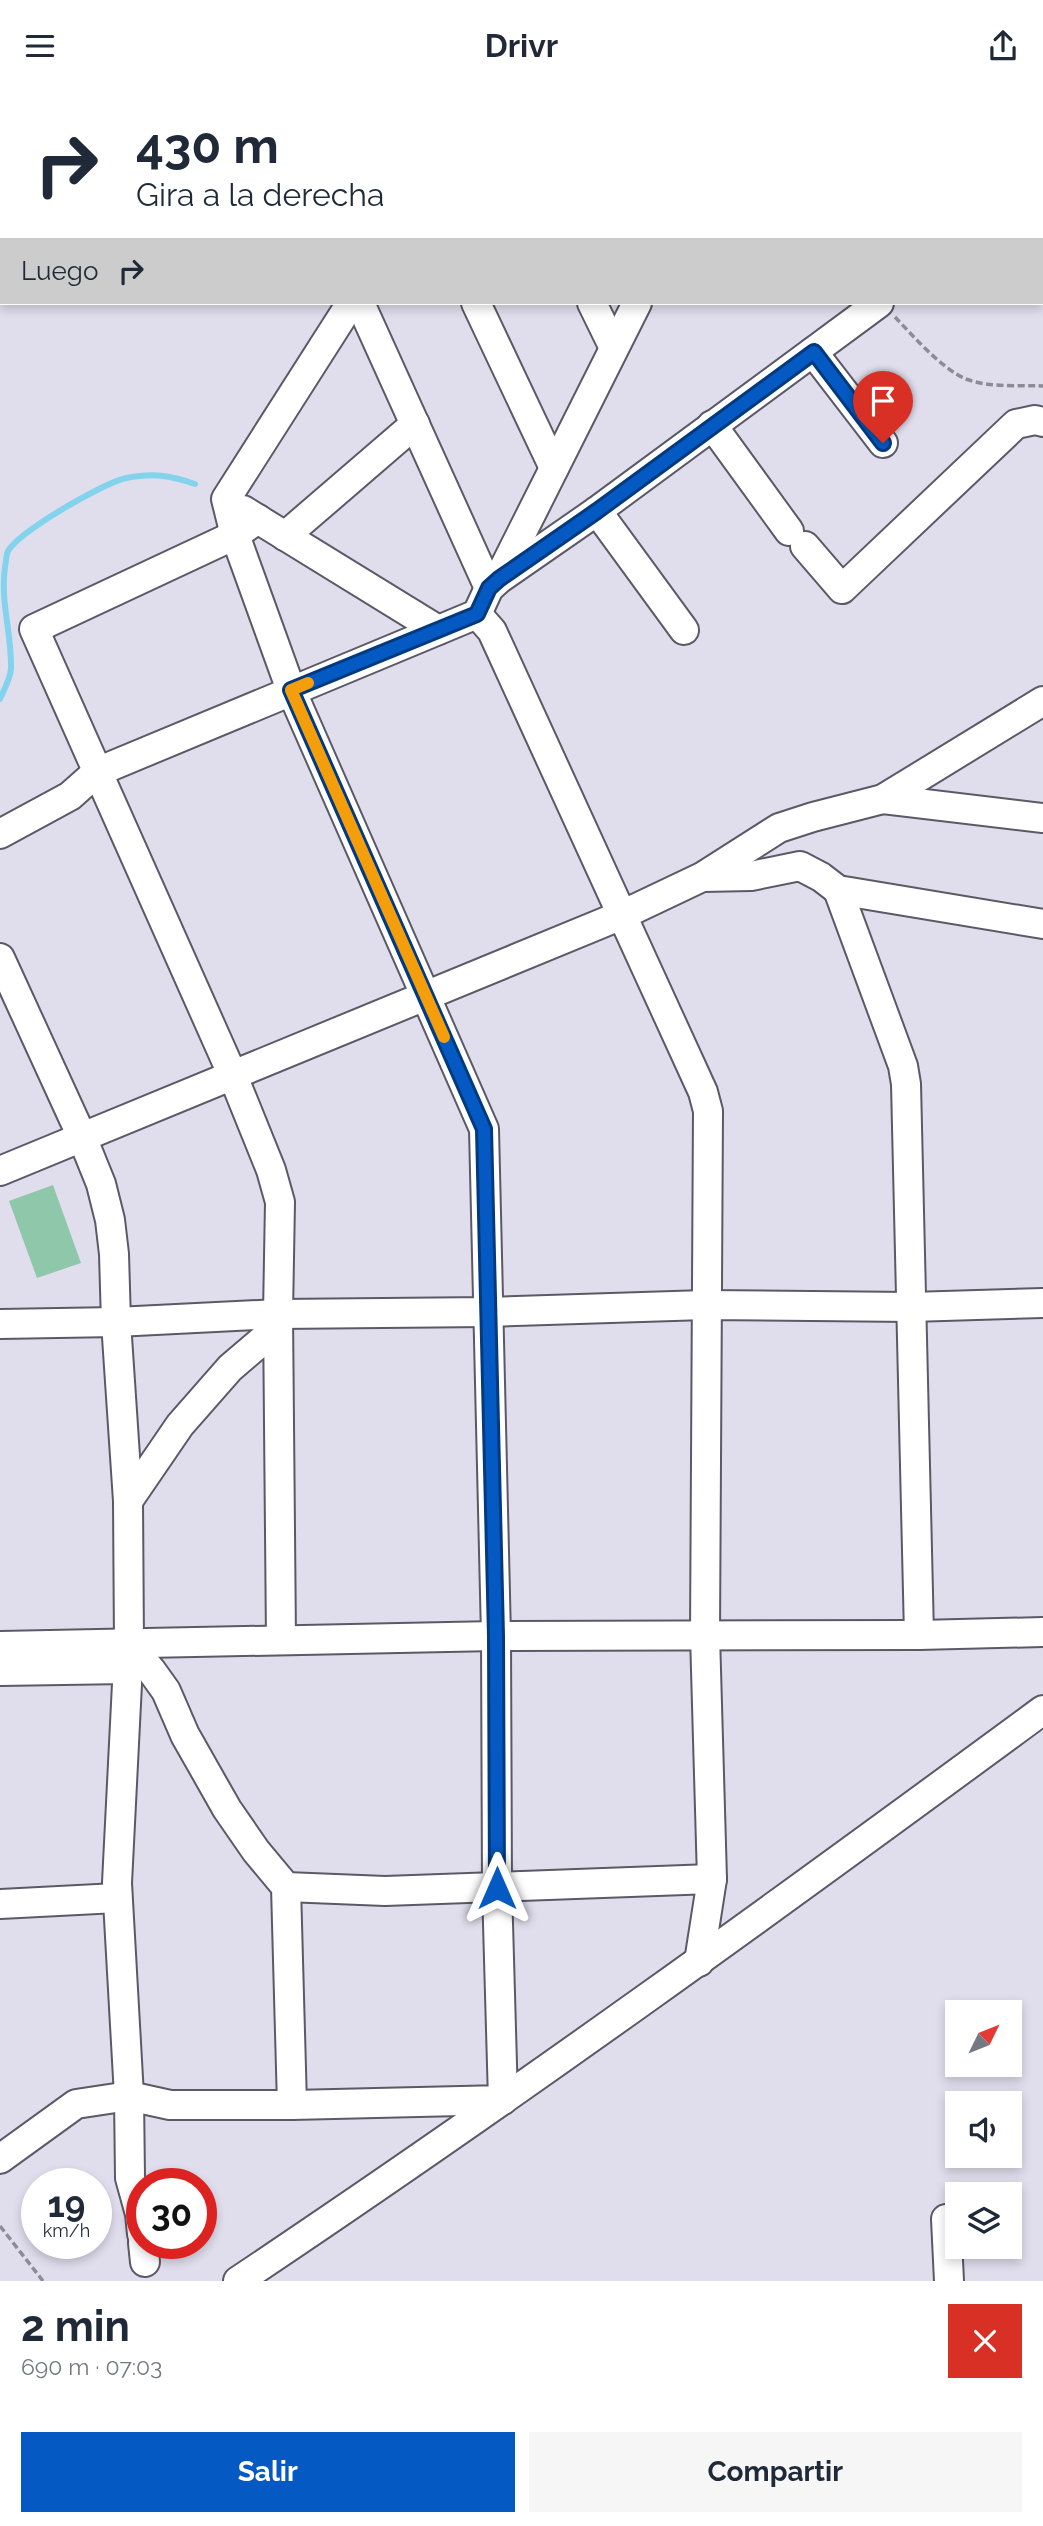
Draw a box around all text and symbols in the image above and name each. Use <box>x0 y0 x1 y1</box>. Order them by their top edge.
icon: menu <box>21 27 59 65</box>
text: Drivr <box>485 27 558 64</box>
icon: share <box>984 27 1022 65</box>
text: 430 m <box>136 117 279 174</box>
icon: right <box>21 119 112 210</box>
text: Gira a la derecha <box>136 176 384 213</box>
icon: right <box>112 252 150 290</box>
text: Luego <box>21 256 98 286</box>
pin <box>853 371 913 443</box>
icon: arrive <box>864 382 902 420</box>
position arrow <box>460 1851 534 1925</box>
north arrow <box>945 2000 1022 2077</box>
map controls <box>945 2000 1022 2259</box>
button: sound <box>945 2091 1022 2168</box>
speed limit sign: 30 <box>126 2168 217 2259</box>
button: layers <box>945 2182 1022 2259</box>
text: 19 <box>48 2184 85 2225</box>
text: km/h <box>43 2220 90 2241</box>
text: 2 min <box>21 2302 130 2351</box>
button: close <box>948 2304 1022 2378</box>
text: 690 m · 07:03 <box>21 2353 162 2380</box>
button: Salir <box>21 2432 515 2512</box>
button: Compartir <box>529 2432 1022 2512</box>

